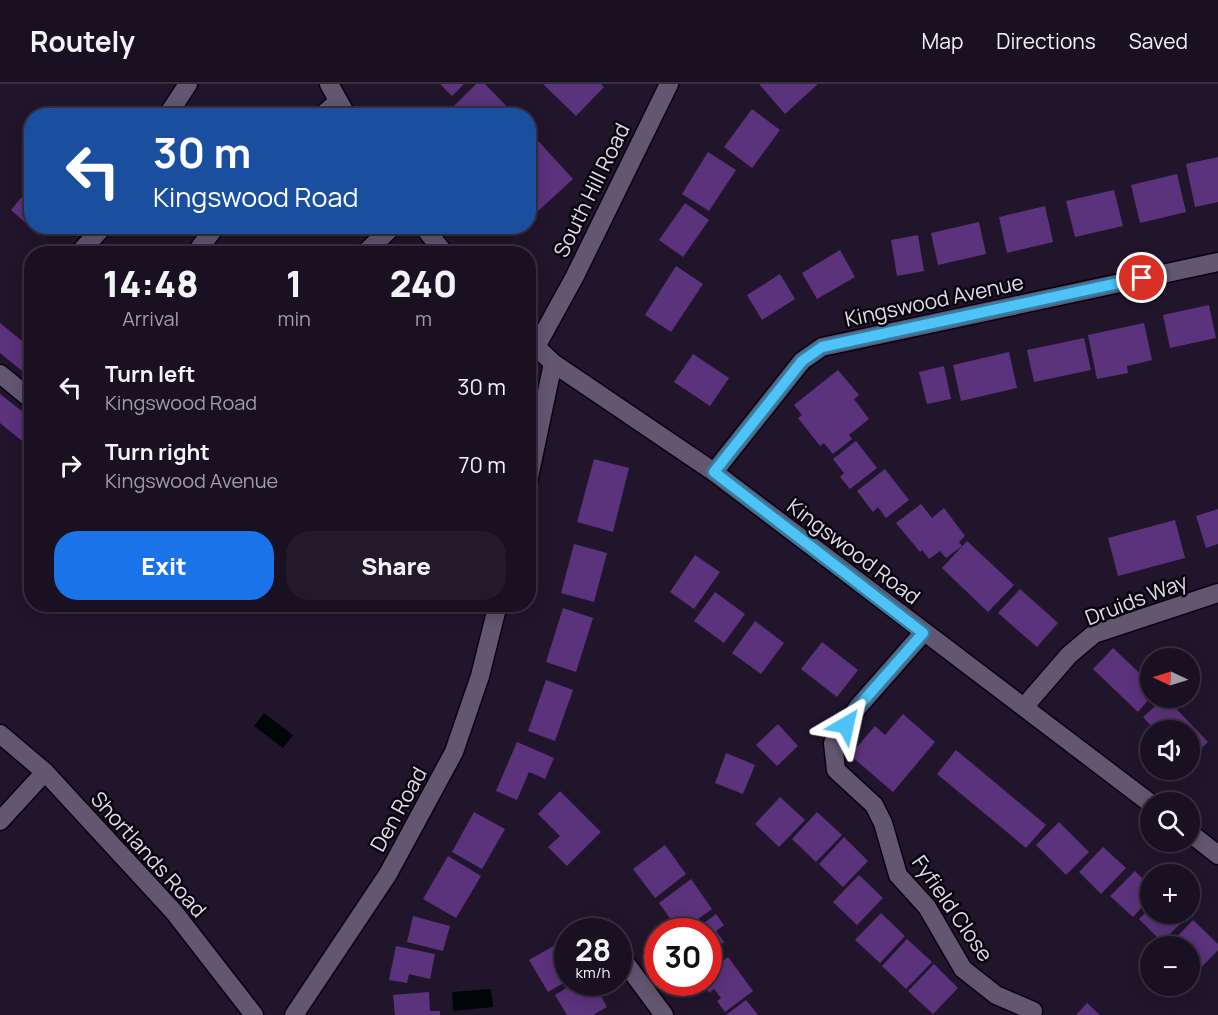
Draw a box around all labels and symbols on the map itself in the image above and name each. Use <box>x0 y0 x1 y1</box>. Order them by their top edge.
street label: South Hill Road <box>546 118 636 262</box>
pin <box>1116 252 1167 303</box>
street label: Kingswood Avenue <box>842 267 1026 333</box>
street label: Kingswood Road <box>782 492 926 610</box>
street label: Druids Way <box>1081 567 1191 631</box>
north arrow <box>1140 648 1200 708</box>
position arrow <box>814 693 878 757</box>
street label: Den Road <box>363 762 433 856</box>
street label: Shortlands Road <box>85 785 213 923</box>
street label: Fyfield Close <box>906 849 1000 967</box>
speed limit sign: 30 <box>644 918 722 996</box>

